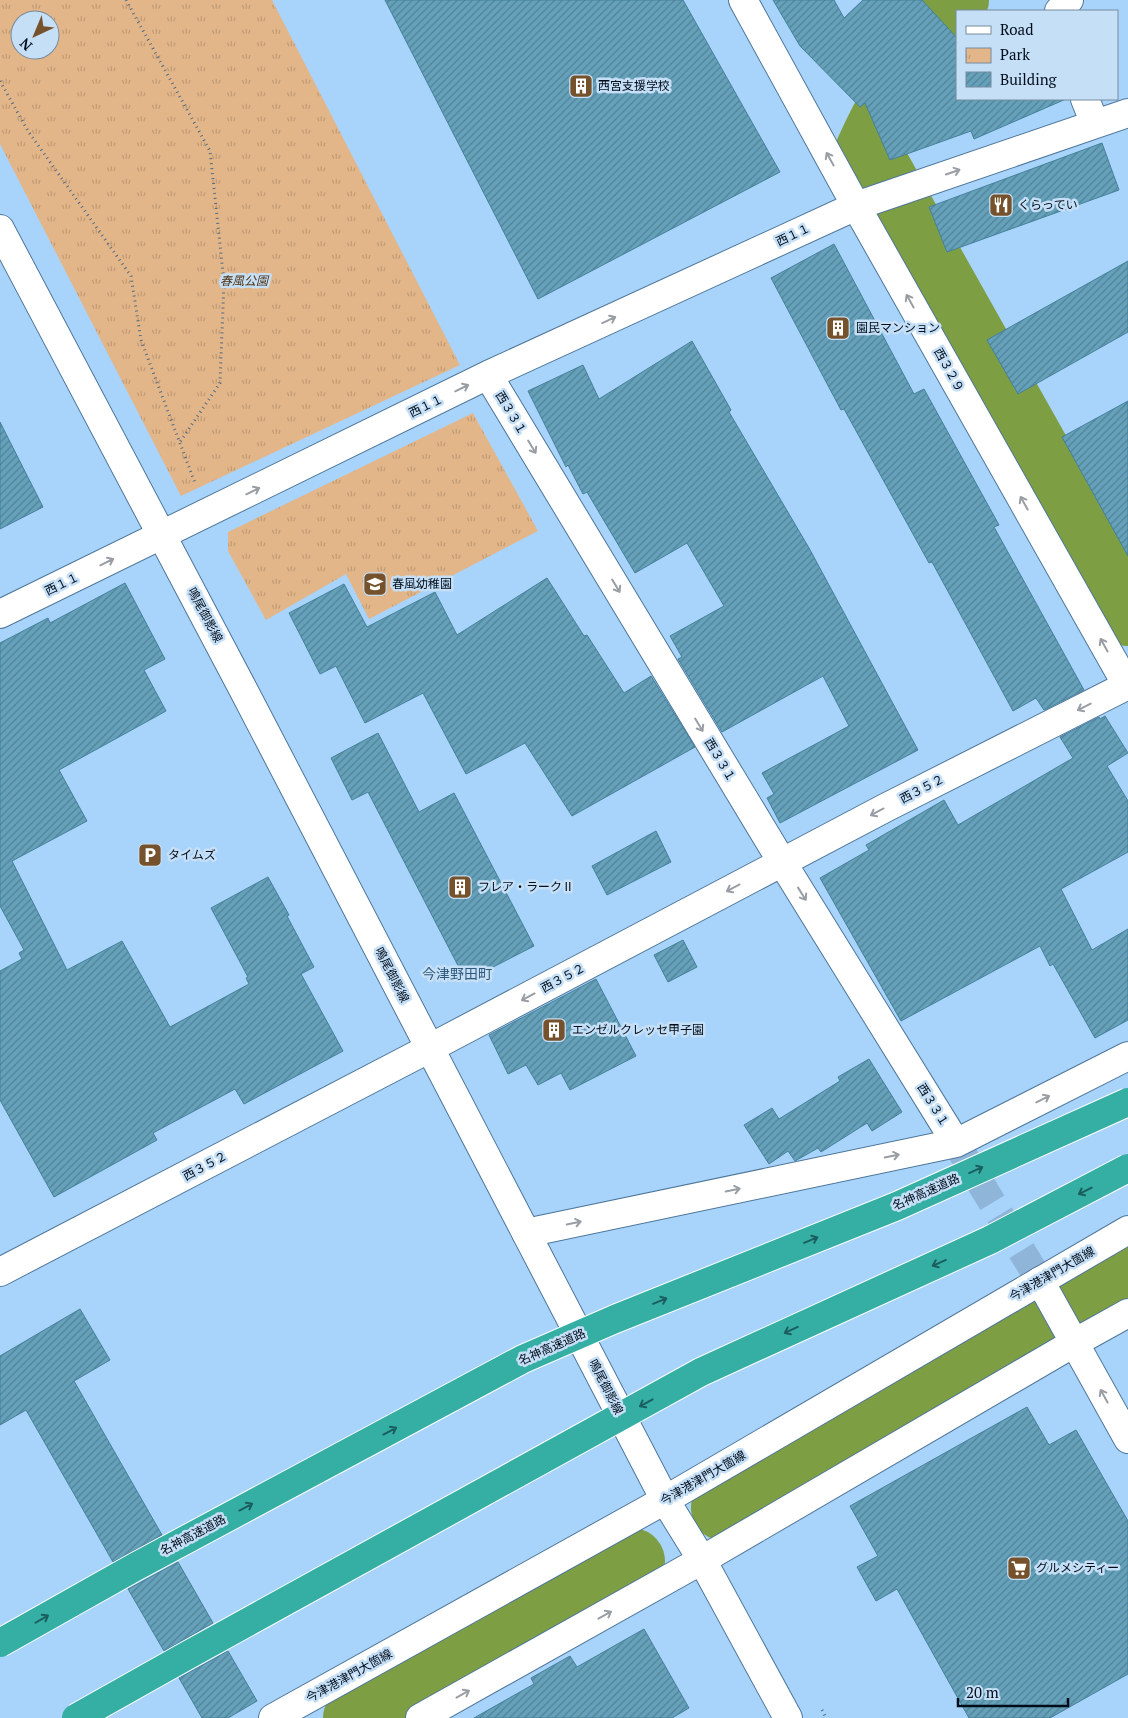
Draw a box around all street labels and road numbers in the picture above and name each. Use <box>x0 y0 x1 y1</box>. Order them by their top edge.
street label: 西１１ <box>773 220 812 249</box>
street label: 西３２９ <box>931 345 968 394</box>
street label: 西３３１ <box>493 388 530 437</box>
street label: 西１１ <box>406 391 445 420</box>
street label: 西１１ <box>42 569 81 598</box>
street label: 鳴尾御影線 <box>185 585 226 645</box>
street label: 西３３１ <box>702 735 739 784</box>
street label: 西３５２ <box>897 771 947 806</box>
street label: 鳴尾御影線 <box>372 945 413 1005</box>
street label: 西３５２ <box>538 960 587 995</box>
street label: 西３３１ <box>914 1080 953 1129</box>
street label: 西３５２ <box>180 1148 229 1183</box>
street label: 名神高速道路 <box>890 1170 962 1213</box>
street label: 今津港津門大箇線 <box>1006 1243 1097 1304</box>
street label: 名神高速道路 <box>516 1325 588 1368</box>
street label: 鳴尾御影線 <box>586 1357 627 1417</box>
street label: 今津港津門大箇線 <box>657 1447 748 1508</box>
street label: 名神高速道路 <box>157 1511 228 1558</box>
street label: 今津港津門大箇線 <box>303 1646 394 1705</box>

